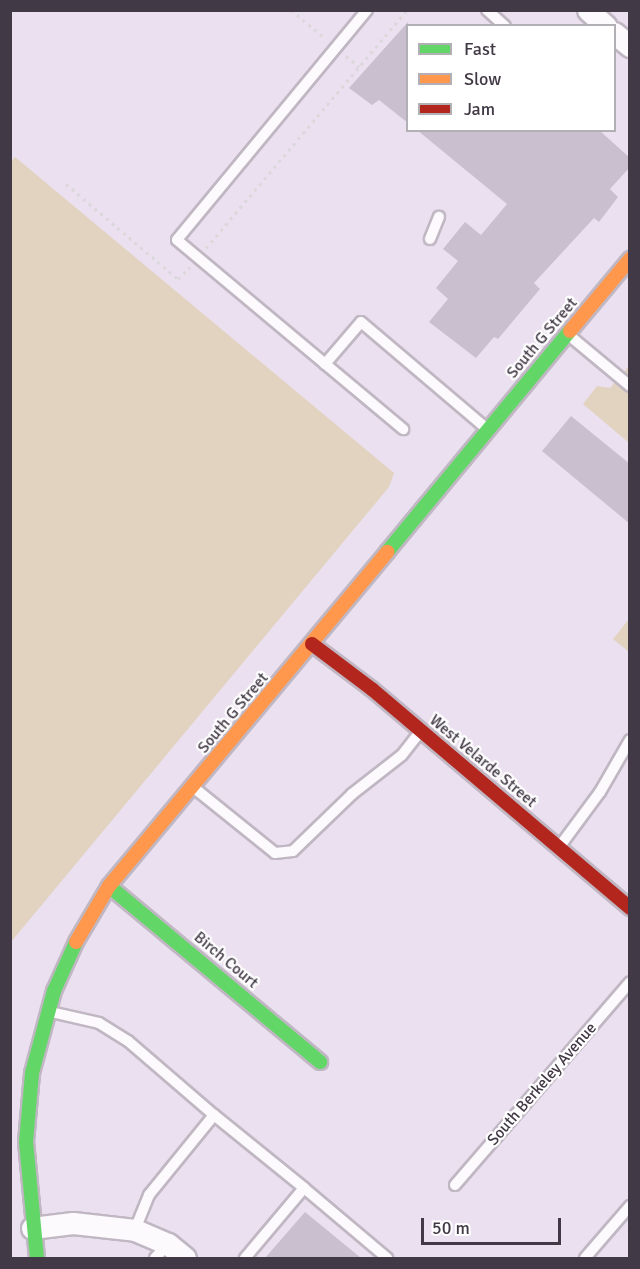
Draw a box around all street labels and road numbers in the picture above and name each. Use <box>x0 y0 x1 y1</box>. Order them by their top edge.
street label: South G Street <box>503 294 581 382</box>
street label: South G Street <box>194 669 272 757</box>
street label: West Velarde Street <box>426 711 540 811</box>
street label: Birch Court <box>190 928 262 992</box>
street label: South Berkeley Avenue <box>483 1019 601 1149</box>

